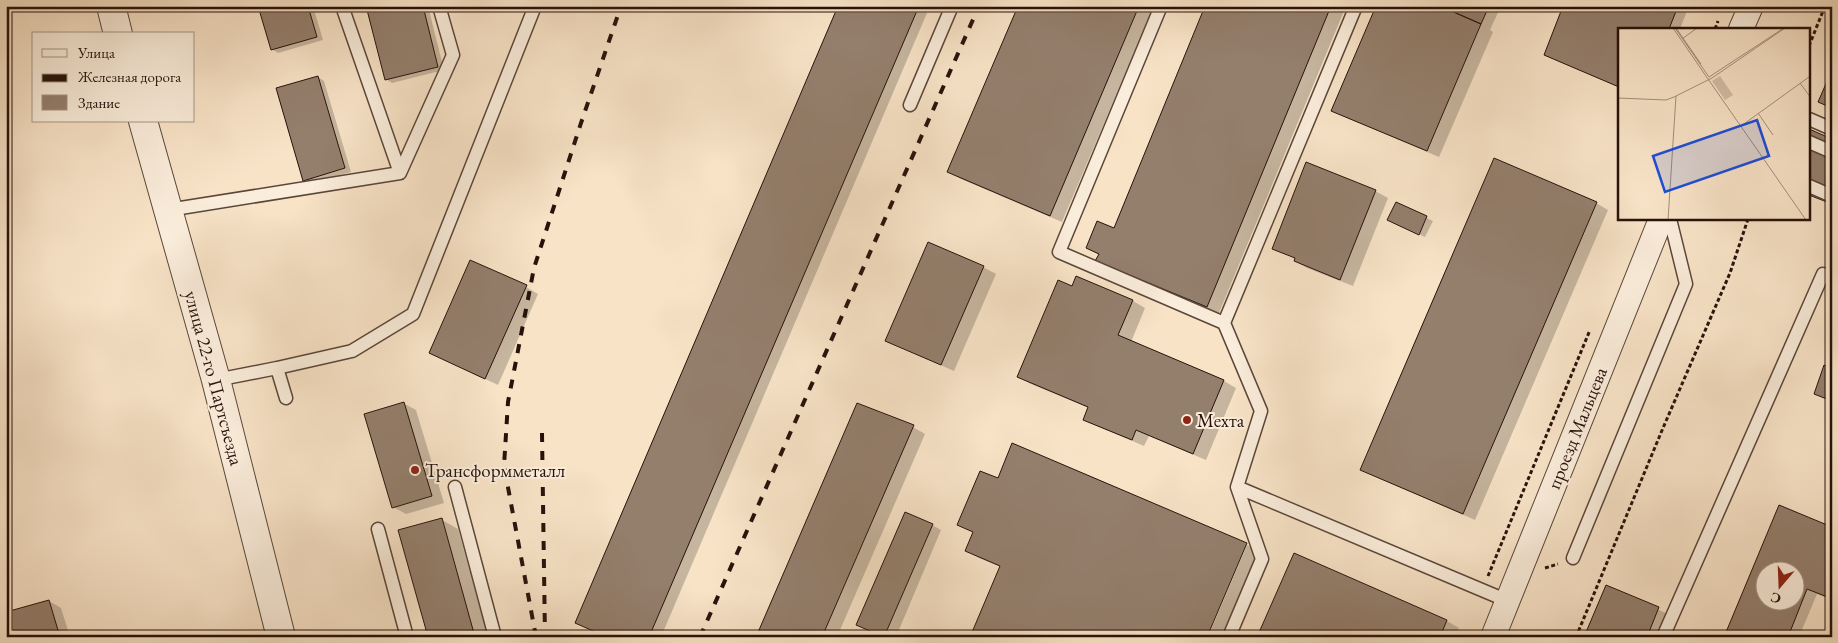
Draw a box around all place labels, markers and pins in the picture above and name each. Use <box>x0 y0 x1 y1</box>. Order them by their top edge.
place label: Мехта <box>1197 408 1245 433</box>
marker: Мехта <box>1181 414 1193 426</box>
place label: Трансформметалл <box>425 458 565 483</box>
marker: Трансформметалл <box>409 464 421 476</box>

